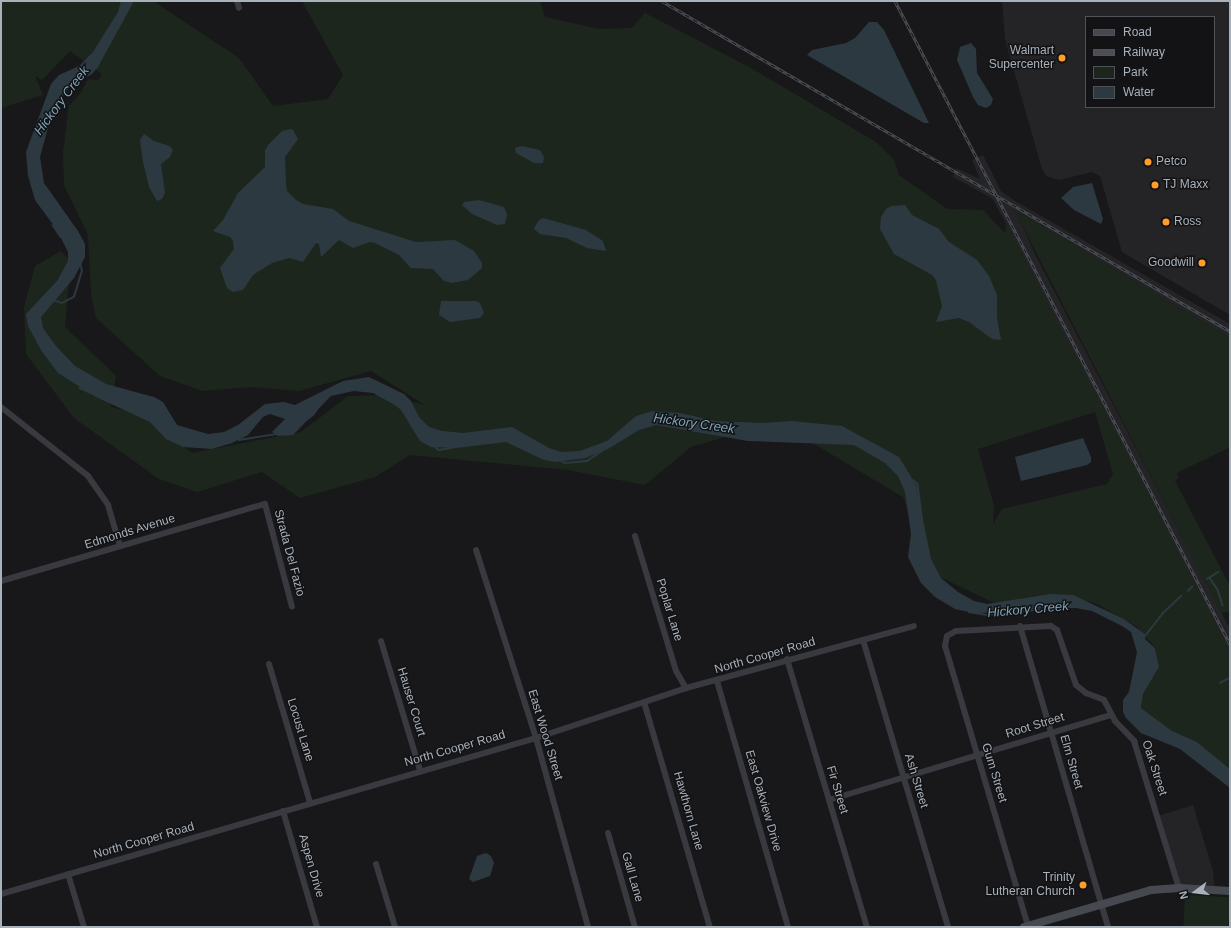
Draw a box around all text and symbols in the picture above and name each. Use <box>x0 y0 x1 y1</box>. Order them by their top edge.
legend <box>1085 16 1215 108</box>
text: Road <box>1123 25 1152 39</box>
place label: Walmart Supercenter <box>989 44 1054 72</box>
text: Railway <box>1123 45 1165 59</box>
marker: Walmart Supercenter <box>1057 53 1067 63</box>
water label: Hickory Creek <box>31 64 93 138</box>
text: Park <box>1123 65 1148 79</box>
text: Water <box>1123 85 1155 99</box>
place label: Petco <box>1156 155 1187 169</box>
marker: Petco <box>1143 157 1153 167</box>
place label: TJ Maxx <box>1163 178 1208 192</box>
marker: TJ Maxx <box>1150 180 1160 190</box>
place label: Ross <box>1174 215 1201 229</box>
marker: Ross <box>1161 217 1171 227</box>
place label: Goodwill <box>1148 256 1194 270</box>
marker: Goodwill <box>1197 258 1207 268</box>
water label: Hickory Creek <box>652 411 736 437</box>
street label: Strada Del Fazio <box>270 508 308 598</box>
street label: Edmonds Avenue <box>83 511 177 553</box>
street label: Poplar Lane <box>653 577 685 643</box>
water label: Hickory Creek <box>987 599 1069 621</box>
street label: North Cooper Road <box>713 635 817 677</box>
street label: Hauser Court <box>394 666 428 738</box>
street label: East Wood Street <box>524 688 566 782</box>
street label: Locust Lane <box>284 697 316 763</box>
street label: Root Street <box>1004 710 1066 742</box>
street label: North Cooper Road <box>403 728 507 770</box>
street label: Elm Street <box>1056 733 1086 791</box>
street label: Oak Street <box>1138 739 1170 797</box>
street label: Gum Street <box>978 742 1010 804</box>
street label: East Oakview Drive <box>742 749 784 853</box>
street label: Ash Street <box>901 752 931 810</box>
street label: Fir Street <box>823 764 851 816</box>
street label: Hawthorn Lane <box>670 770 706 852</box>
street label: North Cooper Road <box>92 820 196 862</box>
street label: Aspen Drive <box>295 833 327 899</box>
street label: Gall Lane <box>618 850 646 904</box>
place label: Trinity Lutheran Church <box>986 871 1075 899</box>
north arrow <box>1175 872 1215 912</box>
marker: Trinity Lutheran Church <box>1078 880 1088 890</box>
text: N <box>1177 890 1190 901</box>

